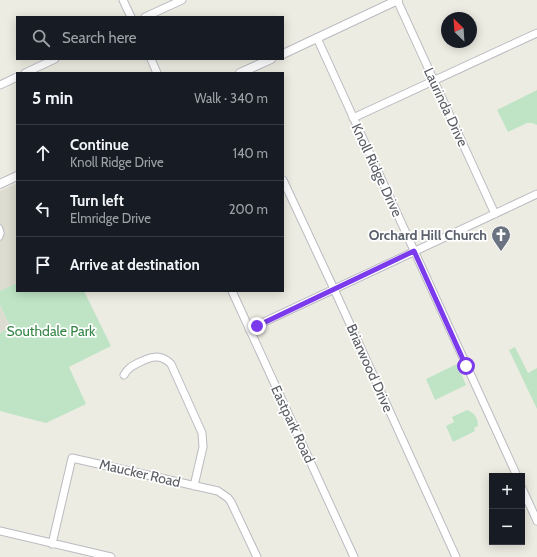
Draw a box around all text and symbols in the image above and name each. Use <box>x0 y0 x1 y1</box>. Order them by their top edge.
north arrow <box>441 12 477 48</box>
search box <box>16 16 284 60</box>
icon: search <box>30 27 52 49</box>
text: Search here <box>62 29 137 47</box>
street label: Laurinda Drive <box>420 65 472 149</box>
text: 5 min <box>32 88 73 108</box>
text: Walk · 340 m <box>194 90 268 106</box>
street label: Knoll Ridge Drive <box>348 120 406 220</box>
text: Continue <box>70 136 129 154</box>
icon: ahead <box>32 142 54 164</box>
text: 140 m <box>233 145 268 161</box>
text: Knoll Ridge Drive <box>70 154 164 170</box>
text: Turn left <box>70 192 124 210</box>
icon: left <box>32 198 54 220</box>
text: 200 m <box>229 201 268 217</box>
text: Elmridge Drive <box>70 210 151 226</box>
church icon: Orchard Hill Church <box>490 224 512 252</box>
place label: Orchard Hill Church <box>369 226 487 244</box>
icon: arrive <box>32 254 54 276</box>
text: Arrive at destination <box>70 256 200 274</box>
route end <box>248 317 266 335</box>
street label: Briarwood Drive <box>343 321 397 415</box>
park label: Southdale Park <box>7 322 96 340</box>
route start <box>457 357 475 375</box>
street label: Eastpark Road <box>267 382 319 466</box>
street label: Maucker Road <box>98 455 182 491</box>
map controls <box>489 473 525 545</box>
button: + <box>489 473 525 509</box>
button: − <box>489 509 525 545</box>

